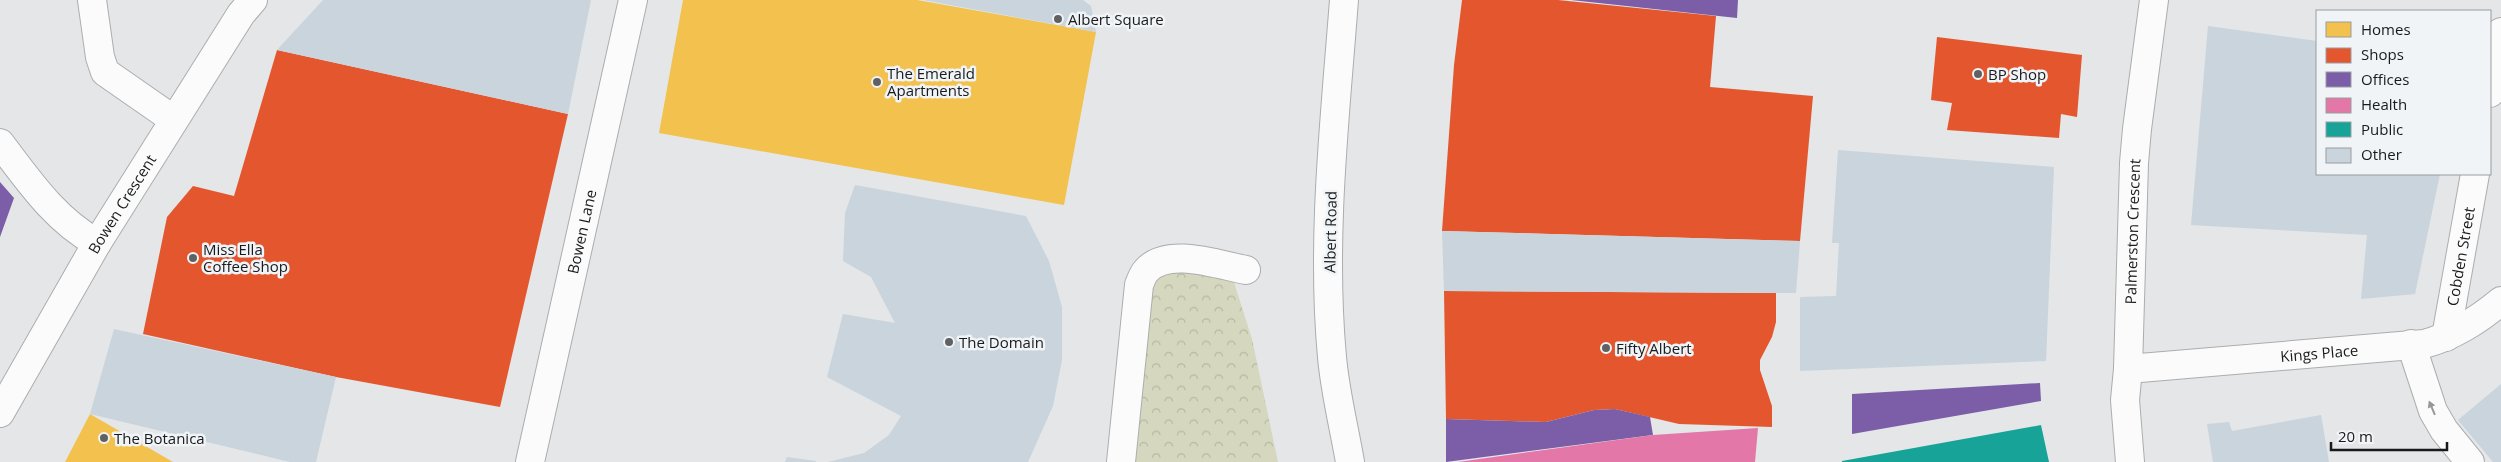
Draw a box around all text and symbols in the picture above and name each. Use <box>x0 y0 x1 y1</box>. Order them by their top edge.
place label: Albert Square <box>1068 9 1164 29</box>
legend <box>2316 10 2491 175</box>
marker: Albert Square <box>1052 13 1064 25</box>
text: Homes <box>2361 19 2411 39</box>
text: Shops <box>2361 44 2404 64</box>
place label: The Emerald Apartments <box>887 63 975 100</box>
place label: BP Shop <box>1988 64 2046 84</box>
marker: BP Shop <box>1972 68 1984 80</box>
text: Offices <box>2361 69 2409 89</box>
marker: The Emerald Apartments <box>871 76 883 88</box>
text: Health <box>2361 94 2407 114</box>
text: Public <box>2361 119 2403 139</box>
text: Other <box>2361 144 2402 164</box>
street label: Bowen Crescent <box>83 151 160 257</box>
street label: Palmerston Crescent <box>2120 158 2144 305</box>
street label: Bowen Lane <box>562 188 600 276</box>
street label: Albert Road <box>1319 191 1341 273</box>
street label: Cobden Street <box>2442 205 2479 307</box>
place label: Miss Ella Coffee Shop <box>203 239 288 276</box>
marker: Miss Ella Coffee Shop <box>187 252 199 264</box>
place label: The Domain <box>959 332 1044 352</box>
marker: The Domain <box>943 336 955 348</box>
place label: Fifty Albert <box>1616 338 1692 358</box>
street label: Kings Place <box>2280 340 2359 366</box>
marker: Fifty Albert <box>1600 342 1612 354</box>
one-way arrow <box>2428 401 2436 415</box>
scale bar <box>2331 420 2447 452</box>
text: 20 m <box>2338 426 2373 446</box>
place label: The Botanica <box>114 428 205 448</box>
marker: The Botanica <box>98 432 110 444</box>

